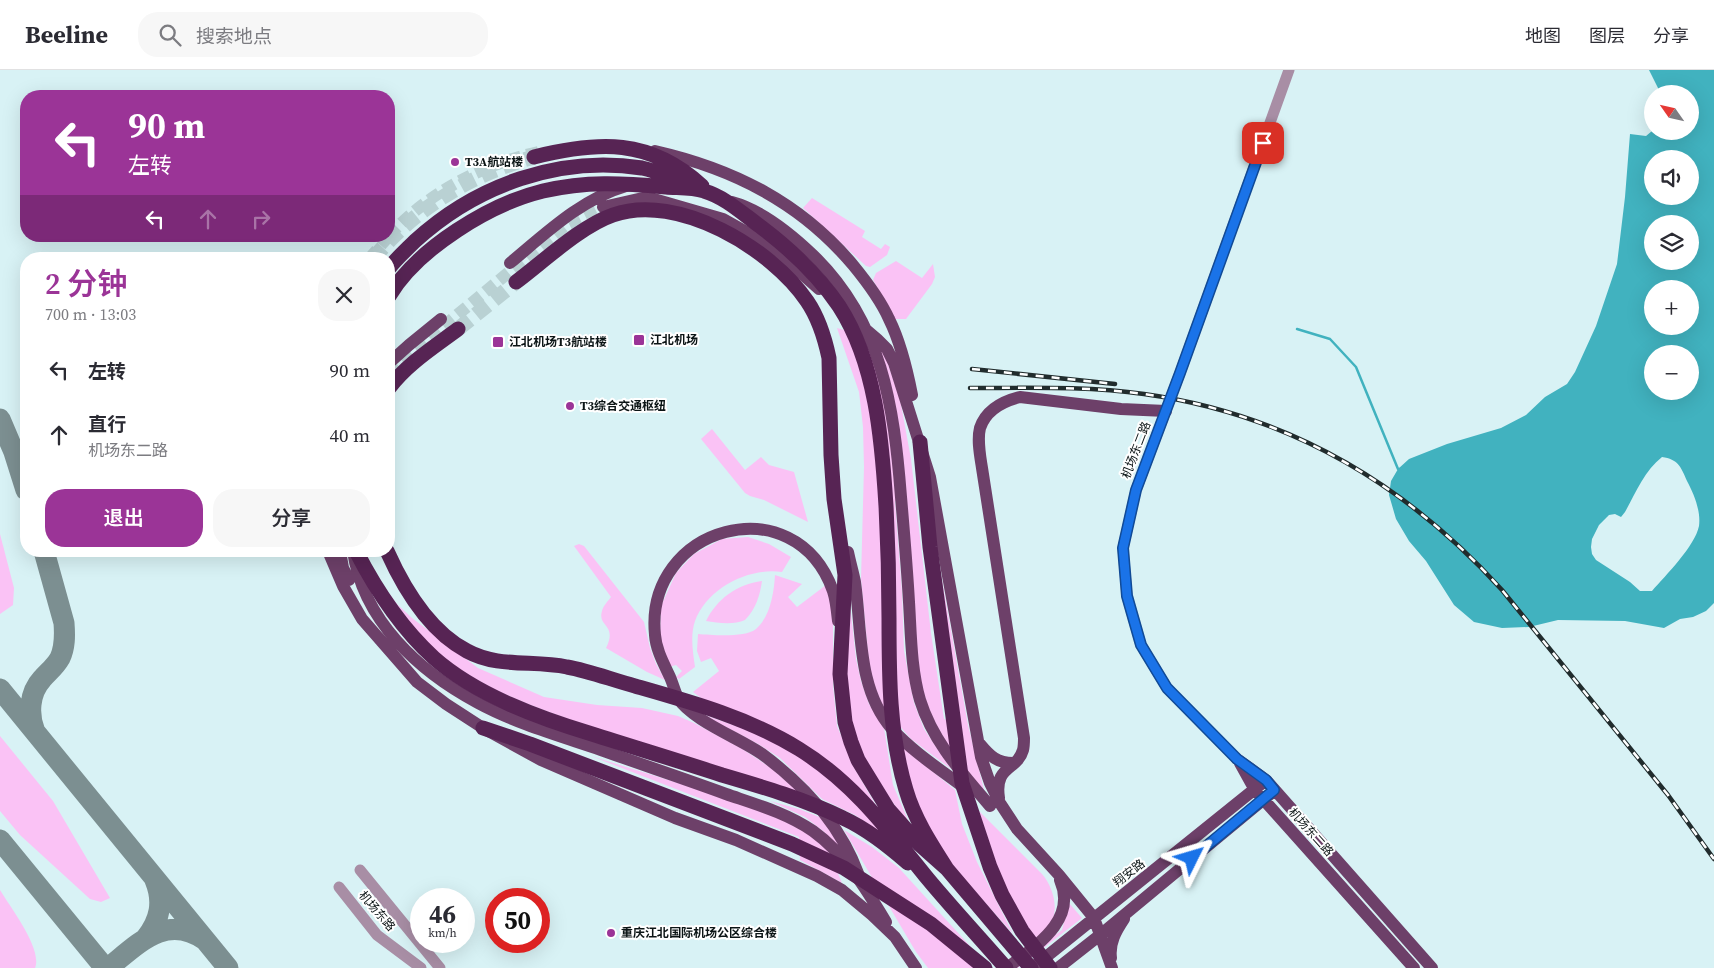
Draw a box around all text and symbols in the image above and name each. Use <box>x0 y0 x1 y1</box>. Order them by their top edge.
search box <box>138 12 488 57</box>
text: Beeline <box>25 18 108 51</box>
icon: search <box>156 21 184 49</box>
text: 搜索地点 <box>196 23 272 49</box>
text: 地图 <box>1525 23 1561 48</box>
text: 图层 <box>1589 23 1625 48</box>
text: 分享 <box>1653 23 1689 48</box>
north arrow <box>1644 85 1699 140</box>
map controls <box>1644 85 1699 400</box>
text: 90 m <box>128 102 205 150</box>
icon: left <box>45 110 110 175</box>
pin <box>1242 122 1284 164</box>
icon: arrive <box>1249 129 1277 157</box>
text: 左转 <box>128 150 172 180</box>
button: sound <box>1644 150 1699 205</box>
place label: T3A航站楼 <box>465 154 523 170</box>
marker: T3A航站楼 <box>449 156 461 168</box>
icon: left <box>141 205 169 233</box>
icon: ahead <box>194 205 222 233</box>
icon: right <box>247 205 275 233</box>
button: layers <box>1644 215 1699 270</box>
text: 2 分钟 <box>45 263 127 304</box>
button: close <box>318 269 370 321</box>
button: + <box>1644 280 1699 335</box>
text: 700 m · 13:03 <box>45 303 136 325</box>
place label: 江北机场 <box>650 332 698 348</box>
marker: 江北机场 <box>632 333 646 347</box>
place label: 江北机场T3航站楼 <box>509 334 607 350</box>
marker: 江北机场T3航站楼 <box>491 335 505 349</box>
button: − <box>1644 345 1699 400</box>
icon: left <box>45 356 73 384</box>
text: 90 m <box>329 357 370 383</box>
text: 左转 <box>88 358 126 384</box>
place label: T3综合交通枢纽 <box>580 398 666 414</box>
marker: T3综合交通枢纽 <box>564 400 576 412</box>
text: 直行 <box>88 411 126 437</box>
street label: 机场东二路 <box>1118 419 1154 481</box>
icon: ahead <box>45 421 73 449</box>
text: 40 m <box>329 422 370 448</box>
text: 机场东二路 <box>88 439 168 461</box>
button: 退出 <box>45 489 203 547</box>
button: 分享 <box>213 489 370 547</box>
street label: 机场东二路 <box>1285 804 1337 860</box>
position arrow <box>1165 831 1217 883</box>
street label: 翔安路 <box>1110 856 1148 890</box>
street label: 机场东路 <box>355 888 399 934</box>
speed limit sign: 50 <box>485 888 550 953</box>
text: 46 <box>429 897 456 931</box>
text: km/h <box>428 925 457 941</box>
place label: 重庆江北国际机场公区综合楼 <box>621 925 777 941</box>
marker: 重庆江北国际机场公区综合楼 <box>605 927 617 939</box>

